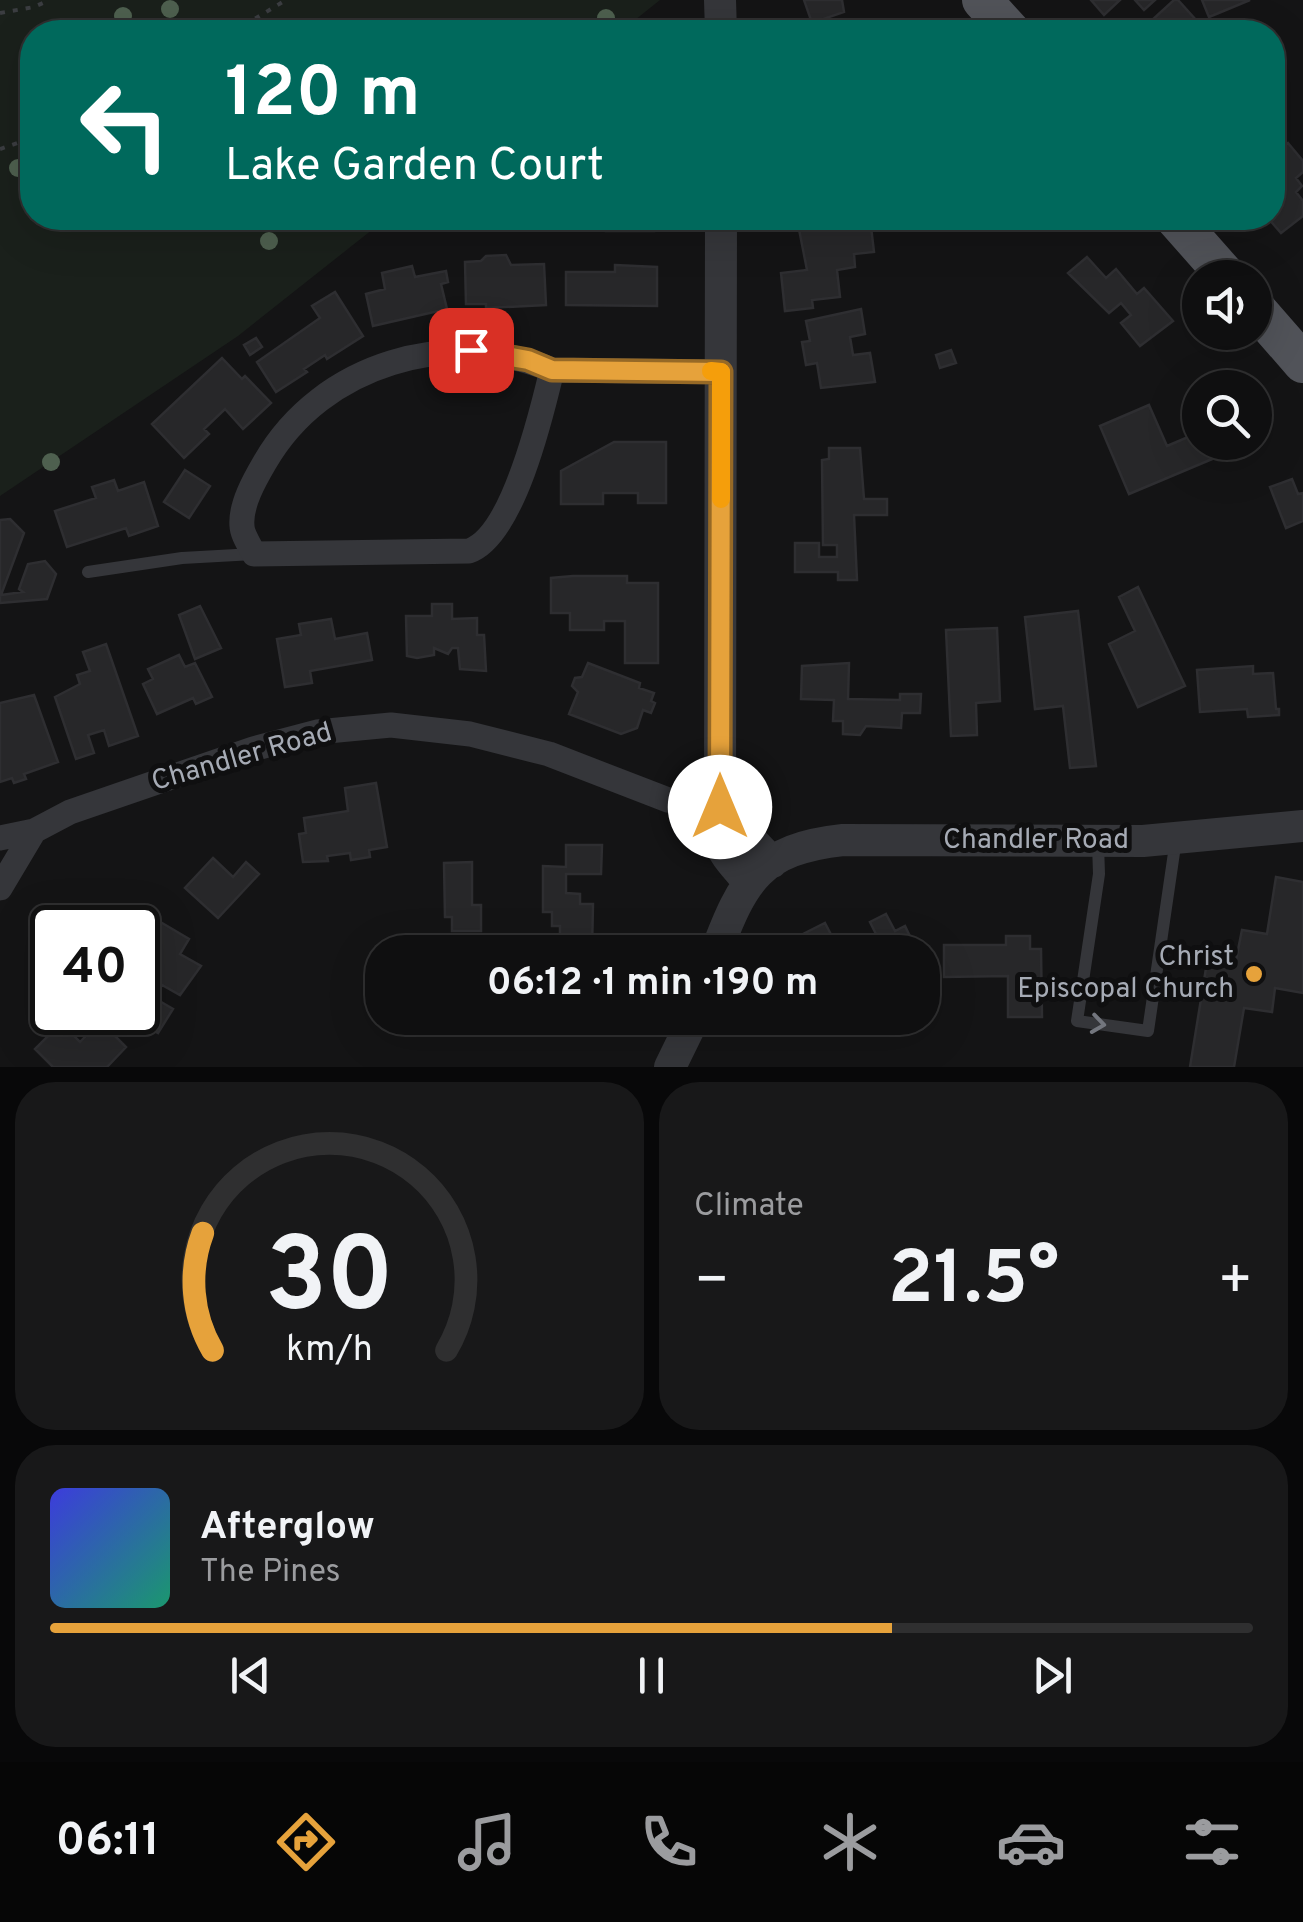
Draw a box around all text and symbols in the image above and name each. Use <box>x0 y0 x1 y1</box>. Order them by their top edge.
text: 120 m <box>225 52 421 141</box>
icon: left <box>60 60 190 190</box>
text: Lake Garden Court <box>225 139 604 196</box>
map controls <box>1182 260 1272 460</box>
button: sound <box>1182 260 1272 350</box>
pin <box>429 308 514 393</box>
icon: arrive <box>444 323 499 378</box>
button: search <box>1182 370 1272 460</box>
street label: Chandler Road <box>148 715 336 801</box>
position arrow <box>668 755 772 859</box>
street label: Chandler Road <box>943 823 1129 859</box>
speed limit sign: 40 <box>30 905 160 1035</box>
place label: Christ Episcopal Church <box>1017 940 1234 1008</box>
text: 06:12 · 1 min · 190 m <box>487 960 818 1009</box>
marker: Christ Episcopal Church <box>1243 963 1265 985</box>
one-way arrow <box>1090 1013 1107 1034</box>
text: Climate <box>694 1187 804 1227</box>
text: 30 <box>265 1216 394 1348</box>
text: 21.5° <box>888 1235 1059 1330</box>
text: − <box>694 1248 729 1318</box>
text: + <box>1218 1248 1253 1318</box>
text: km/h <box>286 1328 373 1374</box>
text: Afterglow <box>200 1504 375 1553</box>
text: The Pines <box>200 1553 341 1593</box>
icon: previous <box>223 1648 278 1703</box>
icon: pause <box>624 1648 679 1703</box>
icon: next <box>1025 1648 1080 1703</box>
icon: directions <box>271 1807 341 1877</box>
icon: music <box>452 1807 522 1877</box>
icon: phone <box>634 1807 704 1877</box>
icon: climate <box>815 1807 885 1877</box>
icon: car <box>996 1807 1066 1877</box>
icon: filters <box>1177 1807 1247 1877</box>
text: 06:11 <box>56 1814 160 1871</box>

